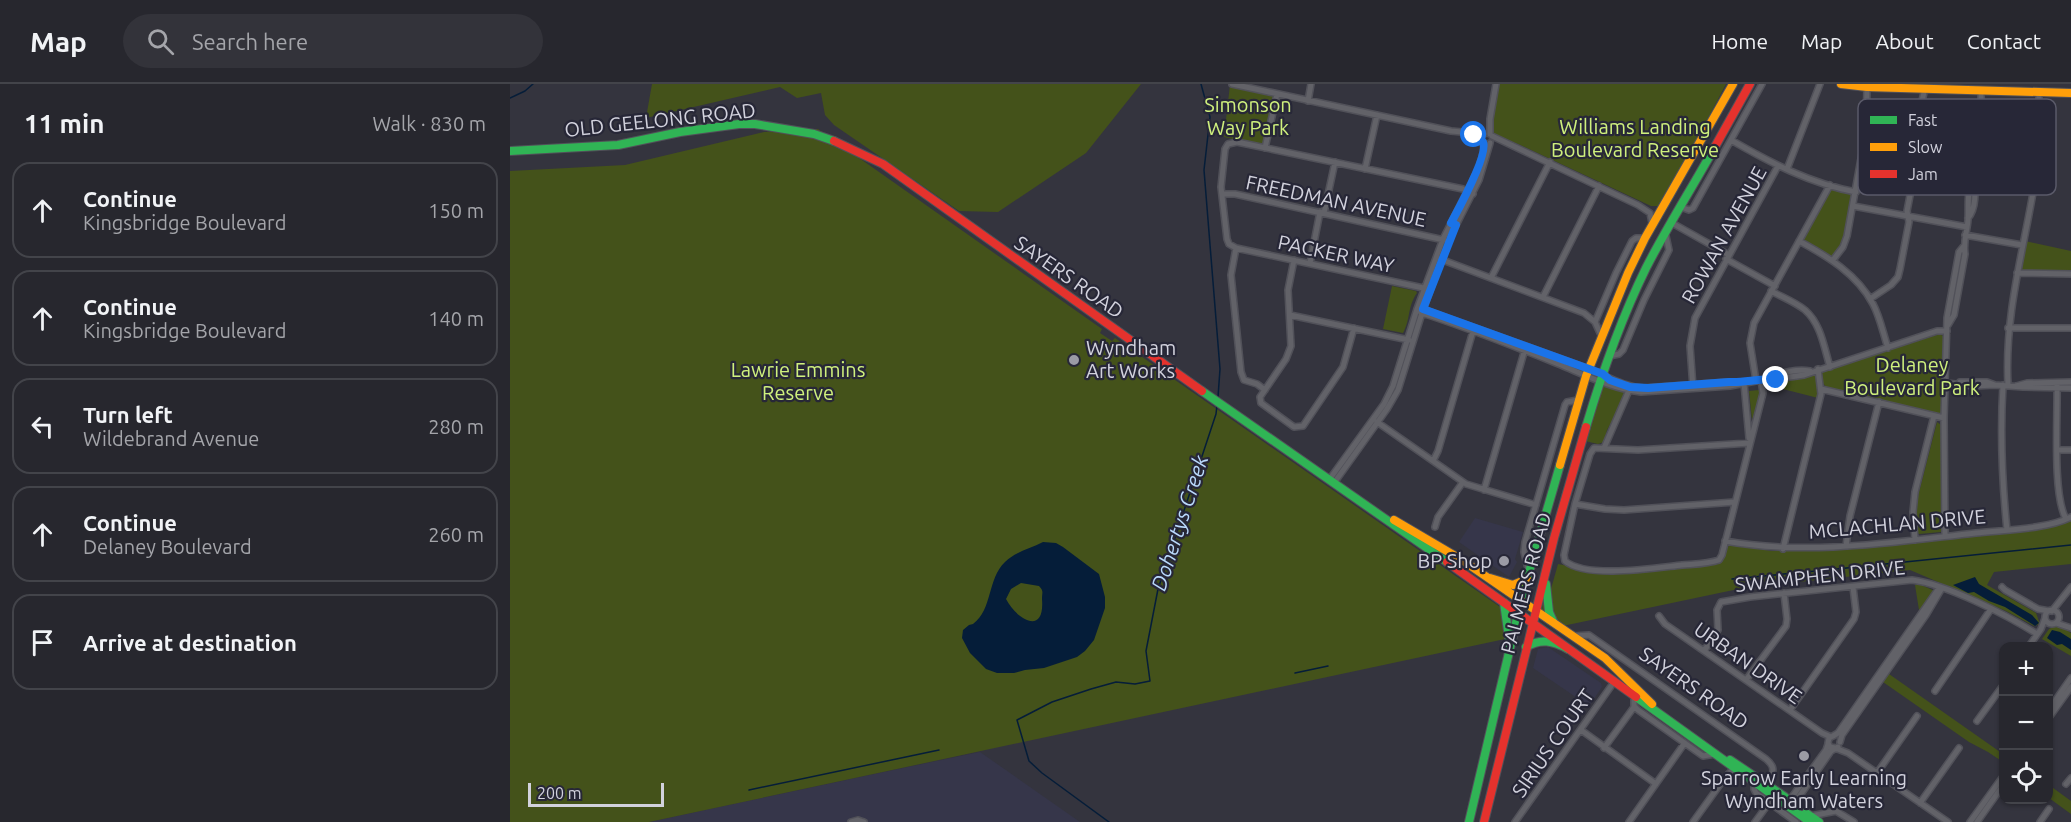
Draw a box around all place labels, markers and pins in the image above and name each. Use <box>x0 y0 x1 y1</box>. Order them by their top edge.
place label: Wyndham Art Works <box>1086 336 1176 382</box>
marker: Wyndham Art Works <box>1067 353 1081 367</box>
place label: BP Shop <box>1417 549 1492 572</box>
marker: BP Shop <box>1497 554 1511 568</box>
marker: Sparrow Early Learning Wyndham Waters <box>1797 749 1811 763</box>
place label: Sparrow Early Learning Wyndham Waters <box>1701 766 1907 812</box>

